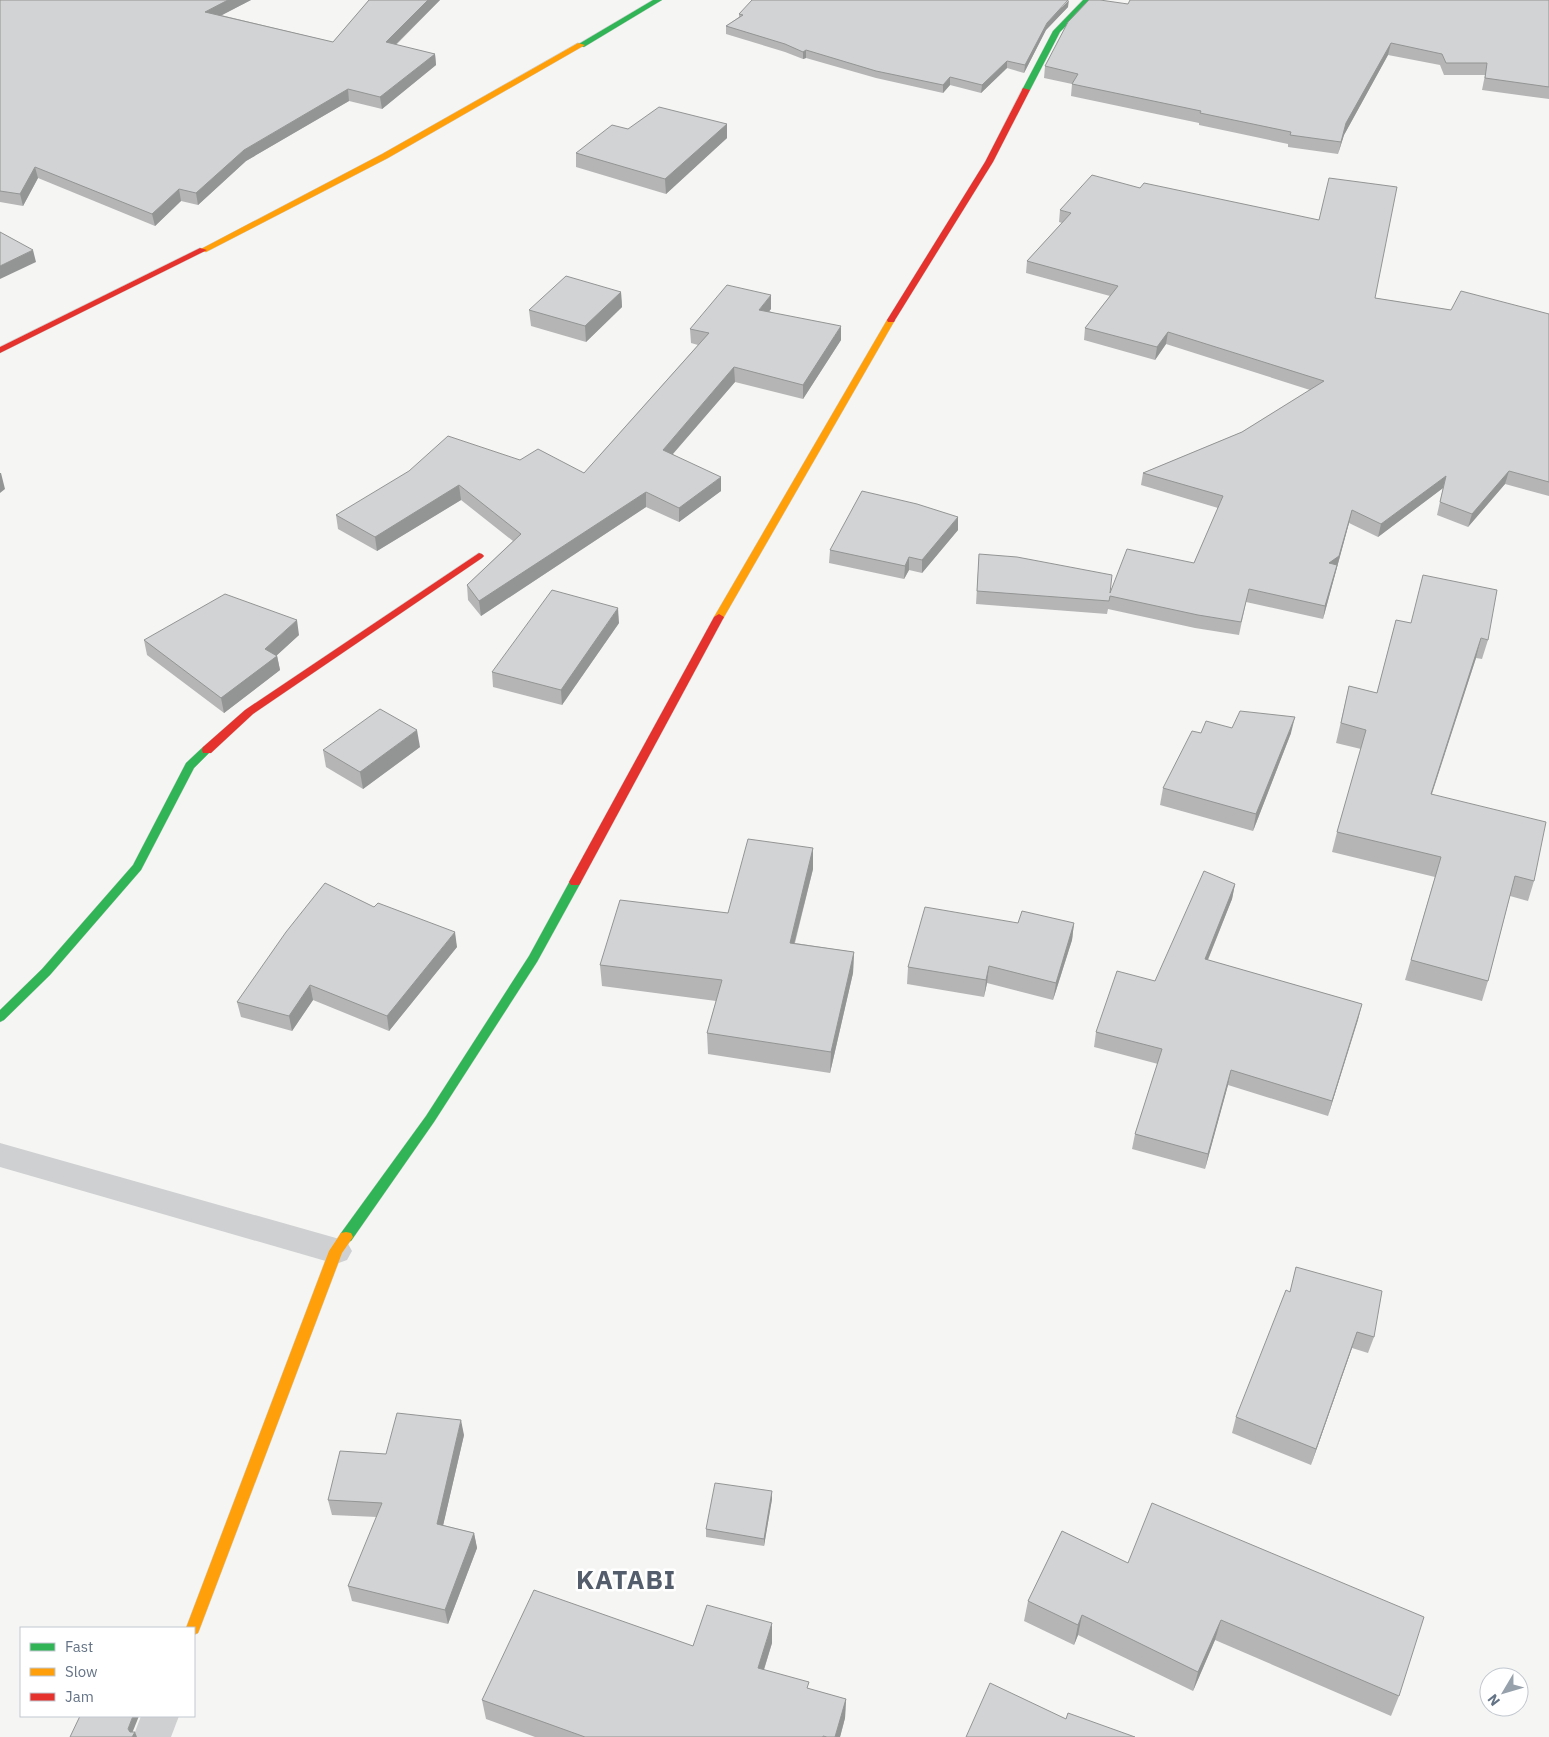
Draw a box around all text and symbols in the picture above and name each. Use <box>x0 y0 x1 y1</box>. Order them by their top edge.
district label: KATABI <box>576 1562 676 1596</box>
legend <box>20 1627 195 1717</box>
text: Fast <box>65 1637 93 1656</box>
text: Slow <box>65 1662 98 1681</box>
north arrow <box>1479 1667 1529 1717</box>
text: Jam <box>65 1687 94 1706</box>
text: N <box>1484 1690 1504 1710</box>

